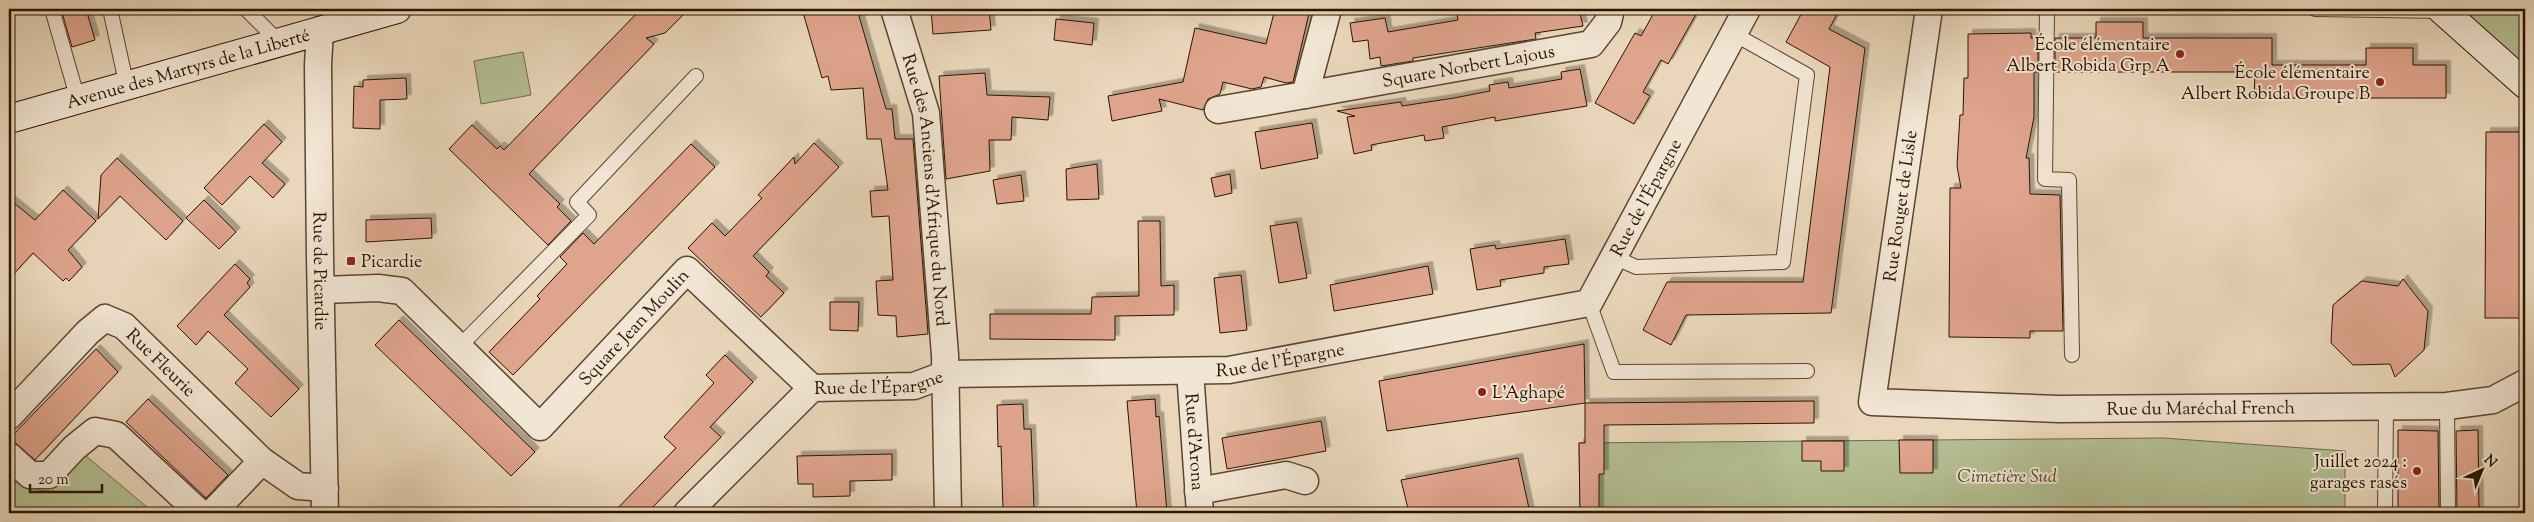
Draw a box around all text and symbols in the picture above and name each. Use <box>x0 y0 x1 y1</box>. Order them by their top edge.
street label: Avenue des Martyrs de la Liberté <box>64 23 313 117</box>
place label: École élémentaire Albert Robida Grp A <box>2006 33 2170 80</box>
street label: Square Norbert Lajous <box>1380 40 1557 96</box>
marker: École élémentaire Albert Robida Grp A <box>2174 48 2186 60</box>
street label: Rue des Anciens d'Afrique du Nord <box>894 51 954 327</box>
place label: École élémentaire Albert Robida Groupe B <box>2181 61 2370 108</box>
marker: École élémentaire Albert Robida Groupe B <box>2374 76 2386 88</box>
street label: Rue Rouget de Lisle <box>1878 129 1926 284</box>
street label: Rue de l'Épargne <box>1605 135 1690 262</box>
street label: Rue de Picardie <box>305 211 332 331</box>
place label: Picardie <box>361 250 422 276</box>
marker: Picardie <box>345 255 357 267</box>
street label: Square Jean Moulin <box>574 264 697 393</box>
street label: Rue Fleurie <box>119 323 201 404</box>
street label: Rue de l'Épargne <box>1216 338 1347 385</box>
street label: Rue de l'Épargne <box>814 365 948 403</box>
place label: L'Aghapé <box>1492 381 1565 407</box>
marker: L'Aghapé <box>1476 386 1488 398</box>
street label: Rue d'Arona <box>1177 392 1209 492</box>
street label: Rue du Maréchal French <box>2106 396 2296 424</box>
north arrow <box>2456 444 2506 494</box>
place label: Juillet 2024 : garages rasés <box>2310 450 2407 497</box>
text: N <box>2479 451 2501 473</box>
scale bar <box>30 462 102 494</box>
park label: Cimetière Sud <box>1957 465 2057 491</box>
marker: Juillet 2024 : garages rasés <box>2411 465 2423 477</box>
text: 20 m <box>38 470 69 491</box>

